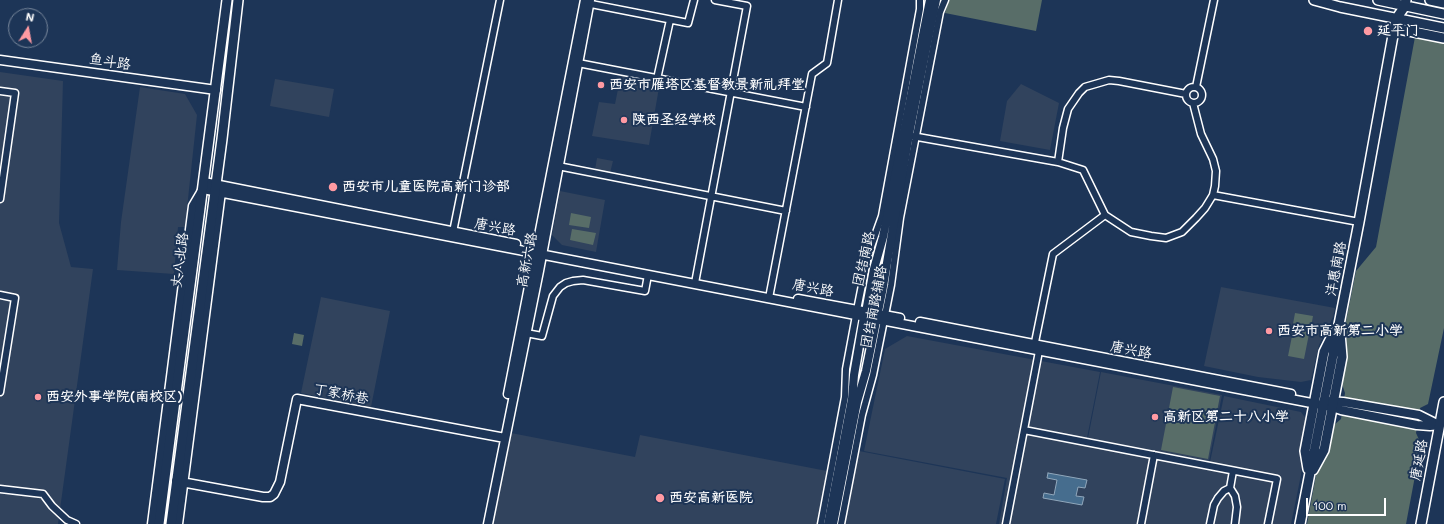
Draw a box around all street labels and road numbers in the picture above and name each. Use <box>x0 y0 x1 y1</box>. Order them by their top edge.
street label: 鱼斗路 <box>88 51 132 73</box>
street label: 唐兴路 <box>473 215 517 239</box>
street label: 团结南路 <box>850 230 878 288</box>
street label: 丈八北路 <box>168 231 192 289</box>
street label: 高新六路 <box>513 231 541 289</box>
street label: 沣惠南路 <box>1322 240 1350 298</box>
street label: 团结南路辅路 <box>858 264 890 350</box>
street label: 唐兴路 <box>791 276 835 300</box>
street label: 唐兴路 <box>1109 338 1153 362</box>
street label: 丁家桥巷 <box>312 380 370 408</box>
street label: 唐延路 <box>1407 438 1431 482</box>

